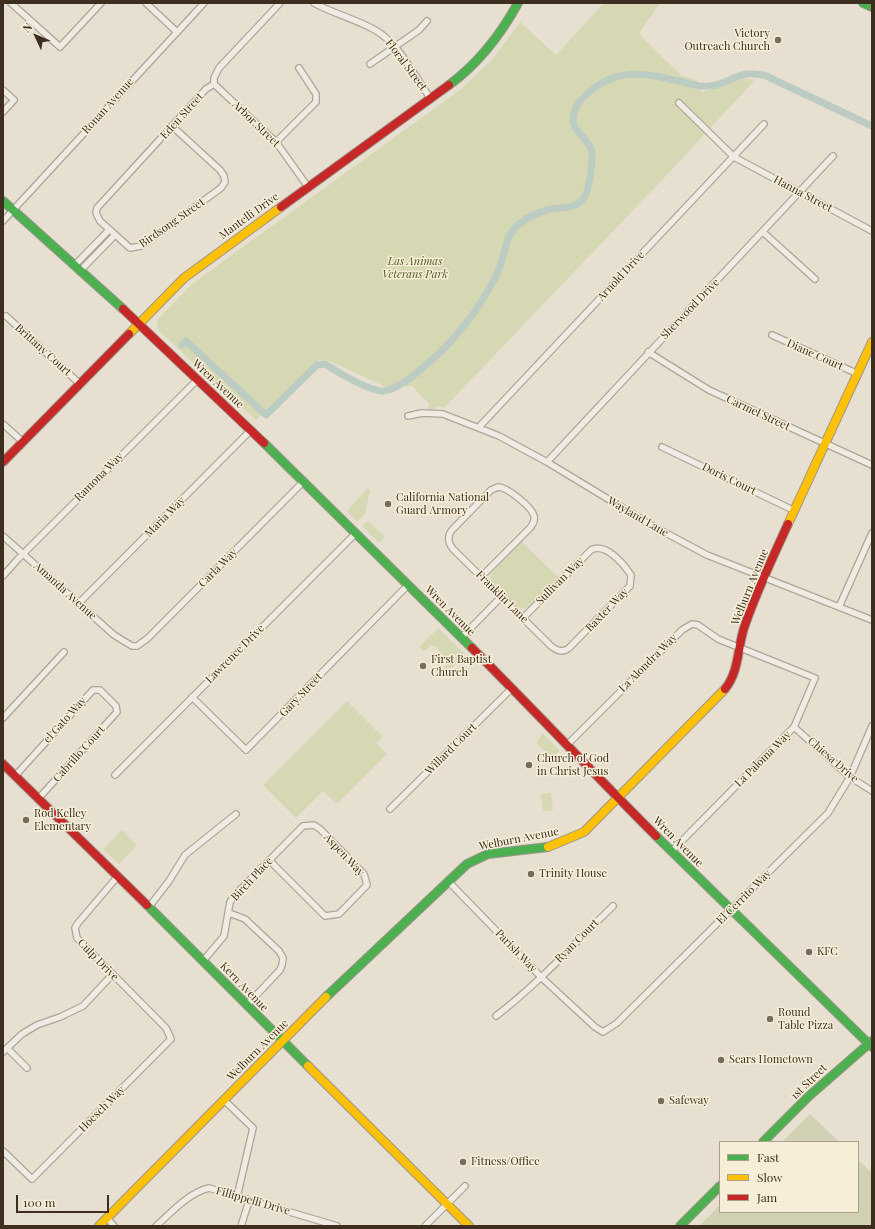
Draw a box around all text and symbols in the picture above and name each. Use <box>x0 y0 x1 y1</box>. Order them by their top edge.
north arrow <box>16 16 56 56</box>
text: N <box>19 19 35 35</box>
place label: Victory Outreach Church <box>684 27 770 53</box>
marker: Victory Outreach Church <box>773 35 783 45</box>
street label: Floral Street <box>382 37 430 93</box>
street label: Ronan Avenue <box>79 75 137 137</box>
street label: Eden Street <box>158 90 206 142</box>
street label: Arbor Street <box>229 98 283 150</box>
street label: Hanna Street <box>771 173 835 215</box>
street label: Mantelli Drive <box>217 190 281 242</box>
street label: Birdsong Street <box>137 196 207 250</box>
street label: Arnold Drive <box>595 248 647 304</box>
park label: Las Animas Veterans Park <box>382 255 448 281</box>
street label: Sherwood Drive <box>658 276 722 342</box>
street label: Brittany Court <box>12 321 74 379</box>
street label: Diane Court <box>785 337 845 373</box>
street label: Wren Avenue <box>190 357 246 411</box>
street label: Carmel Street <box>724 393 792 433</box>
street label: Ramona Way <box>72 450 126 504</box>
street label: Doris Court <box>700 460 758 498</box>
place label: California National Guard Armory <box>396 491 489 517</box>
street label: Maria Way <box>142 494 188 540</box>
street label: Wayland Lane <box>605 494 671 540</box>
marker: California National Guard Armory <box>383 499 393 509</box>
street label: Carla Way <box>196 546 240 590</box>
street label: Welburn Avenue <box>729 547 771 627</box>
street label: Sullivan Way <box>533 554 587 608</box>
street label: Amanda Avenue <box>31 559 99 623</box>
street label: Franklin Lane <box>473 568 531 626</box>
street label: Wren Avenue <box>422 583 478 639</box>
street label: Baxter Way <box>583 585 631 635</box>
street label: Lawrence Drive <box>203 622 267 686</box>
street label: La Alondra Way <box>616 631 680 695</box>
place label: First Baptist Church <box>431 653 492 679</box>
marker: First Baptist Church <box>418 661 428 671</box>
street label: Gary Street <box>277 670 325 720</box>
street label: el Gato Way <box>41 694 89 746</box>
street label: Willard Court <box>423 721 479 777</box>
street label: Cabrillo Court <box>50 723 108 785</box>
street label: La Paloma Way <box>732 728 794 790</box>
street label: Chiesa Drive <box>805 734 861 786</box>
place label: Church of God in Christ Jesus <box>537 752 609 778</box>
marker: Church of God in Christ Jesus <box>524 760 534 770</box>
place label: Rod Kelley Elementary <box>34 807 91 833</box>
street label: Wren Avenue <box>650 814 706 870</box>
marker: Rod Kelley Elementary <box>21 815 31 825</box>
street label: Welburn Avenue <box>478 825 560 853</box>
street label: Aspen Way <box>321 831 367 879</box>
street label: Birch Place <box>228 854 276 904</box>
place label: Trinity House <box>539 867 607 881</box>
street label: El Cerrito Way <box>714 867 774 927</box>
marker: Trinity House <box>526 869 536 879</box>
street label: Ryan Court <box>553 917 601 965</box>
street label: Parish Way <box>492 927 540 975</box>
street label: Culp Drive <box>75 936 121 984</box>
place label: KFC <box>817 945 838 959</box>
marker: KFC <box>804 947 814 957</box>
street label: Kern Avenue <box>217 960 271 1014</box>
place label: Round Table Pizza <box>778 1006 833 1032</box>
marker: Round Table Pizza <box>765 1014 775 1024</box>
street label: Welburn Avenue <box>225 1017 291 1083</box>
place label: Sears Hometown <box>729 1053 813 1067</box>
marker: Sears Hometown <box>716 1055 726 1065</box>
street label: 1st Street <box>788 1062 830 1102</box>
street label: Hoesch Way <box>76 1083 128 1135</box>
place label: Safeway <box>669 1094 709 1108</box>
marker: Safeway <box>656 1096 666 1106</box>
legend <box>719 1141 859 1213</box>
text: Fast <box>757 1149 779 1165</box>
place label: Fitness/Office <box>471 1155 540 1169</box>
marker: Fitness/Office <box>458 1157 468 1167</box>
text: Slow <box>757 1169 783 1185</box>
street label: Fillippelli Drive <box>214 1184 292 1218</box>
scale bar <box>18 1187 111 1213</box>
text: Jam <box>757 1189 777 1205</box>
text: 100 m <box>23 1194 55 1210</box>

